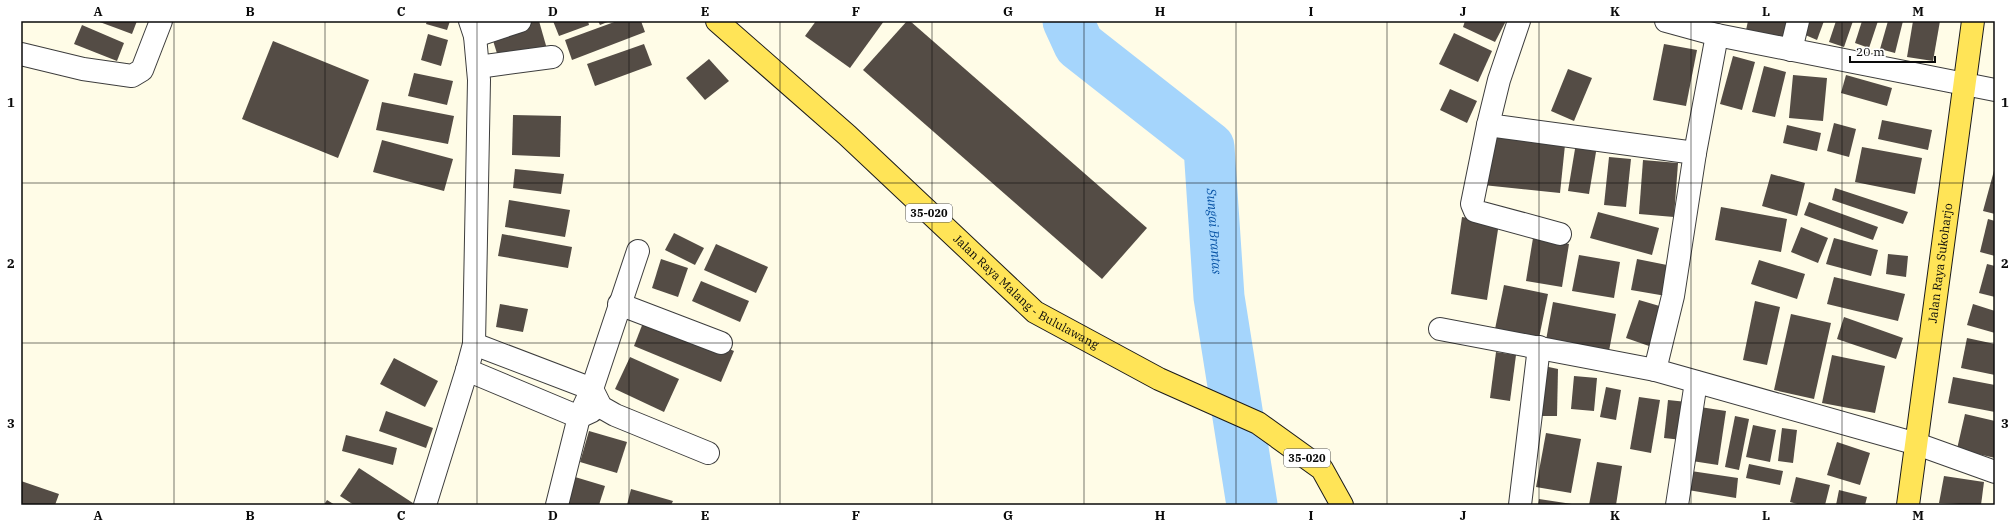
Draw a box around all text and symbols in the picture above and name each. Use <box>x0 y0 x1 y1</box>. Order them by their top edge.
text: A <box>93 3 103 20</box>
text: B <box>245 3 255 20</box>
text: C <box>397 3 406 20</box>
text: D <box>548 3 558 20</box>
text: E <box>701 3 709 20</box>
text: F <box>852 3 860 20</box>
text: G <box>1003 3 1013 20</box>
text: H <box>1155 3 1166 20</box>
text: I <box>1309 3 1314 20</box>
text: J <box>1460 3 1467 20</box>
text: K <box>1610 3 1620 20</box>
text: L <box>1762 3 1770 20</box>
text: M <box>1912 3 1924 20</box>
scale bar <box>1850 38 1935 64</box>
text: 20 m <box>1856 44 1885 59</box>
text: 1 <box>7 94 15 111</box>
text: 1 <box>2001 94 2009 111</box>
water label: Sungai Brantas <box>1203 187 1225 275</box>
street label: Jalan Raya Sukoharjo <box>1925 202 1955 324</box>
road number: 35-020 <box>906 204 952 222</box>
street label: Jalan Raya Malang - Bululawang <box>950 231 1102 352</box>
text: 2 <box>7 255 15 272</box>
text: 2 <box>2001 255 2009 272</box>
text: 3 <box>7 415 15 432</box>
text: 3 <box>2001 415 2009 432</box>
road number: 35-020 <box>1284 449 1330 467</box>
text: A <box>93 507 103 524</box>
text: B <box>245 507 255 524</box>
text: C <box>397 507 406 524</box>
text: D <box>548 507 558 524</box>
text: E <box>701 507 709 524</box>
text: F <box>852 507 860 524</box>
text: G <box>1003 507 1013 524</box>
text: H <box>1155 507 1166 524</box>
text: I <box>1309 507 1314 524</box>
text: J <box>1460 507 1467 524</box>
text: K <box>1610 507 1620 524</box>
text: L <box>1762 507 1770 524</box>
text: M <box>1912 507 1924 524</box>

